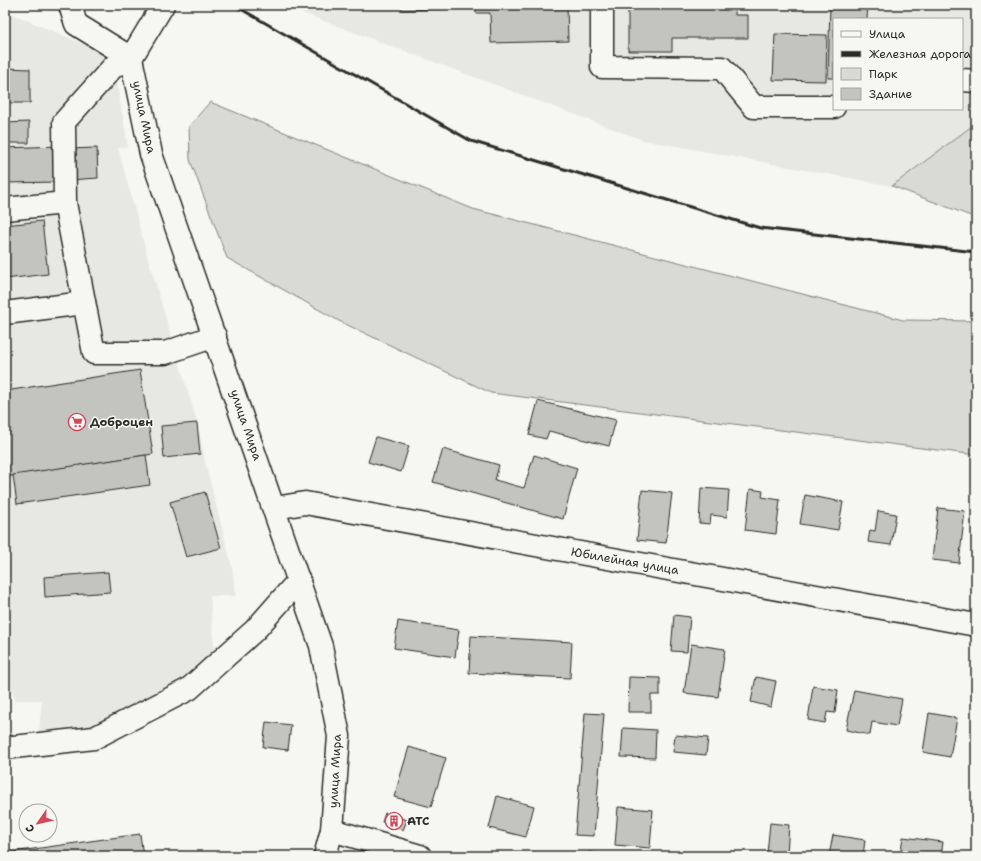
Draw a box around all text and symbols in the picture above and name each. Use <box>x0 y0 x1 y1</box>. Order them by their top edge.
legend <box>833 18 963 110</box>
text: Улица <box>869 26 906 42</box>
text: Железная дорога <box>869 46 972 62</box>
text: Парк <box>869 66 898 82</box>
street label: улица Мира <box>128 79 160 155</box>
text: Здание <box>869 86 913 102</box>
street label: улица Мира <box>226 387 266 463</box>
supermarket icon: Доброцен <box>67 412 87 432</box>
place label: Доброцен <box>90 414 153 430</box>
street label: Юбилейная улица <box>570 544 681 578</box>
street label: улица Мира <box>325 733 345 808</box>
north arrow <box>18 803 58 843</box>
building icon: АТС <box>384 811 404 831</box>
place label: АТС <box>407 813 429 829</box>
text: С <box>22 821 38 835</box>

